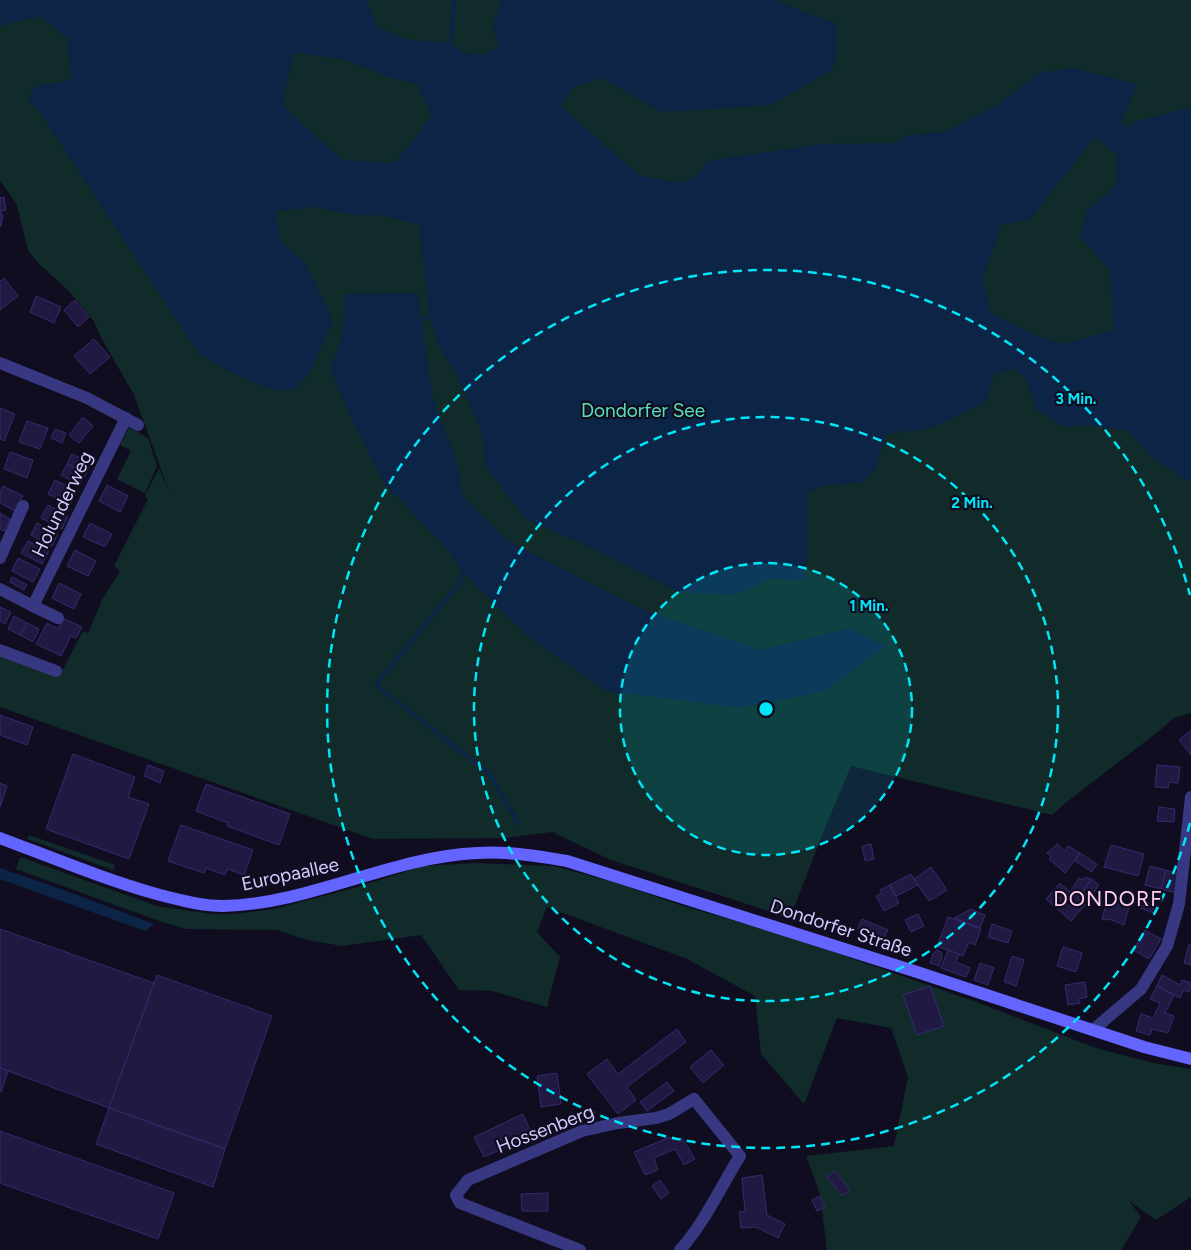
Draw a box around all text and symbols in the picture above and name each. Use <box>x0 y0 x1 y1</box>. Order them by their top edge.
text: 3 Min. <box>1056 390 1097 408</box>
park label: Dondorfer See <box>581 399 705 422</box>
street label: Holunderweg <box>26 447 98 561</box>
text: 2 Min. <box>951 494 993 512</box>
text: 1 Min. <box>850 597 889 615</box>
centre of rings <box>757 700 775 718</box>
street label: Europaallee <box>239 852 341 896</box>
district label: DONDORF <box>1053 886 1163 911</box>
street label: Dondorfer Straße <box>767 894 915 962</box>
street label: Hossenberg <box>493 1100 597 1158</box>

